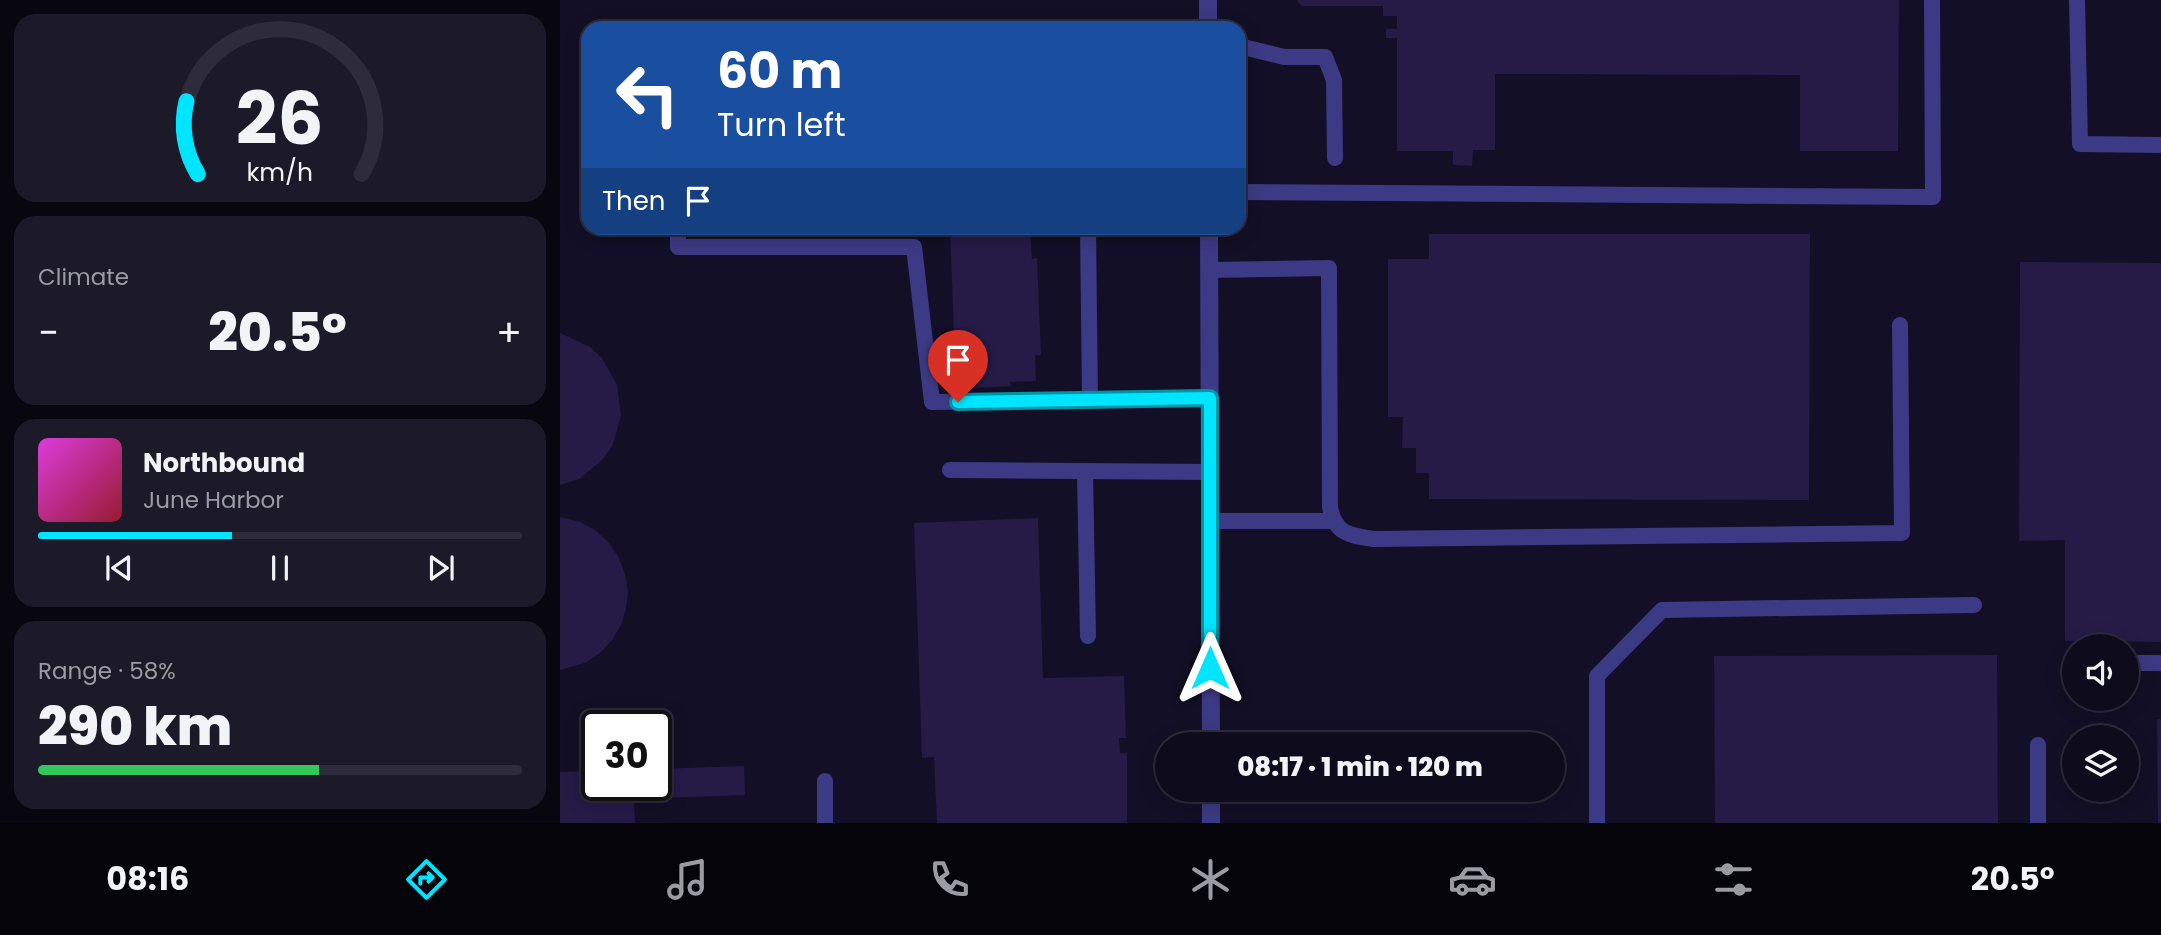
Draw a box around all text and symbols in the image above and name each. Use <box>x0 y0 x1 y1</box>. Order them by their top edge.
text: 60 m <box>717 37 842 105</box>
icon: left <box>602 49 693 140</box>
text: 26 <box>236 69 324 170</box>
text: Turn left <box>717 102 846 147</box>
text: km/h <box>247 155 313 190</box>
icon: arrive <box>679 182 717 220</box>
text: Then <box>602 183 665 219</box>
text: Climate <box>38 261 129 293</box>
text: 20.5° <box>208 296 347 369</box>
text: − <box>38 306 59 359</box>
text: + <box>496 306 522 359</box>
pin <box>928 330 988 402</box>
icon: arrive <box>939 341 977 379</box>
text: Northbound <box>143 445 305 481</box>
text: June Harbor <box>143 484 284 516</box>
icon: previous <box>100 549 138 587</box>
icon: pause <box>261 549 299 587</box>
icon: next <box>422 549 460 587</box>
position arrow <box>1173 631 1247 705</box>
map controls <box>2062 634 2139 802</box>
button: sound <box>2062 634 2139 711</box>
text: Range · 58% <box>38 655 176 687</box>
text: 290 km <box>38 690 232 763</box>
speed limit sign: 30 <box>581 710 672 801</box>
button: layers <box>2062 725 2139 802</box>
text: 08:17 · 1 min · 120 m <box>1237 749 1483 785</box>
icon: directions <box>402 855 451 904</box>
icon: music <box>663 855 712 904</box>
icon: phone <box>925 855 974 904</box>
icon: climate <box>1186 855 1235 904</box>
icon: car <box>1448 855 1497 904</box>
icon: filters <box>1709 855 1758 904</box>
text: 08:16 <box>106 856 189 901</box>
text: 20.5° <box>1971 856 2055 901</box>

